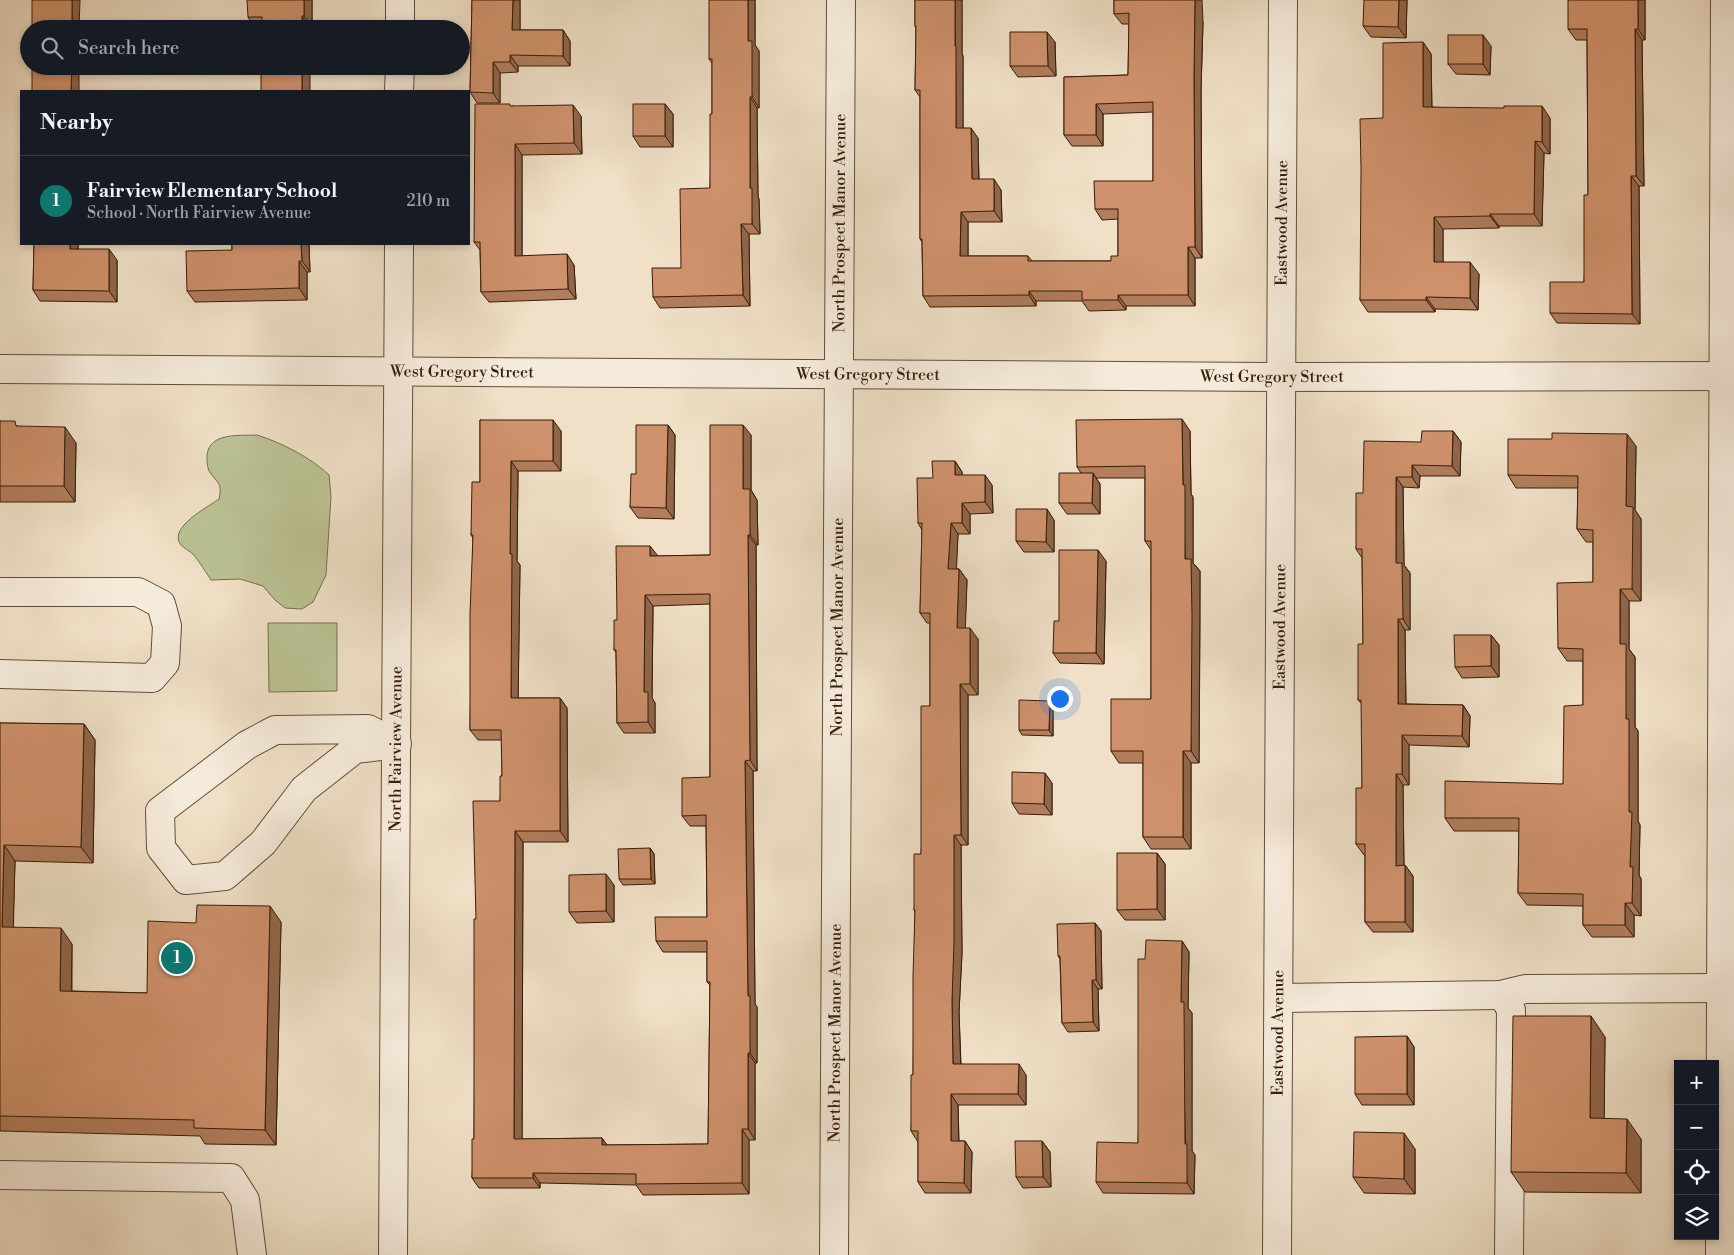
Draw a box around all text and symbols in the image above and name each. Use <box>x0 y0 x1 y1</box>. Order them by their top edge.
search box <box>20 20 470 75</box>
icon: search <box>38 34 66 62</box>
text: Search here <box>78 36 179 60</box>
text: Nearby <box>40 110 113 136</box>
street label: North Prospect Manor Avenue <box>829 114 850 332</box>
street label: Eastwood Avenue <box>1272 160 1292 286</box>
text: Fairview Elementary School <box>87 179 337 203</box>
text: 1 <box>52 191 60 211</box>
text: 210 m <box>406 191 450 211</box>
text: School · North Fairview Avenue <box>87 203 311 223</box>
street label: West Gregory Street <box>389 361 534 382</box>
street label: West Gregory Street <box>795 364 940 385</box>
street label: West Gregory Street <box>1199 366 1344 387</box>
street label: North Prospect Manor Avenue <box>827 518 848 736</box>
street label: Eastwood Avenue <box>1270 564 1290 690</box>
street label: North Fairview Avenue <box>386 666 406 832</box>
your location <box>1047 686 1073 712</box>
street label: North Prospect Manor Avenue <box>825 924 846 1142</box>
pin: 1 <box>161 939 193 977</box>
street label: Eastwood Avenue <box>1268 970 1288 1096</box>
map controls <box>1674 1060 1719 1240</box>
button: + <box>1674 1060 1719 1105</box>
button: − <box>1674 1105 1719 1150</box>
button: locate <box>1674 1150 1719 1195</box>
button: layers <box>1674 1195 1719 1240</box>

